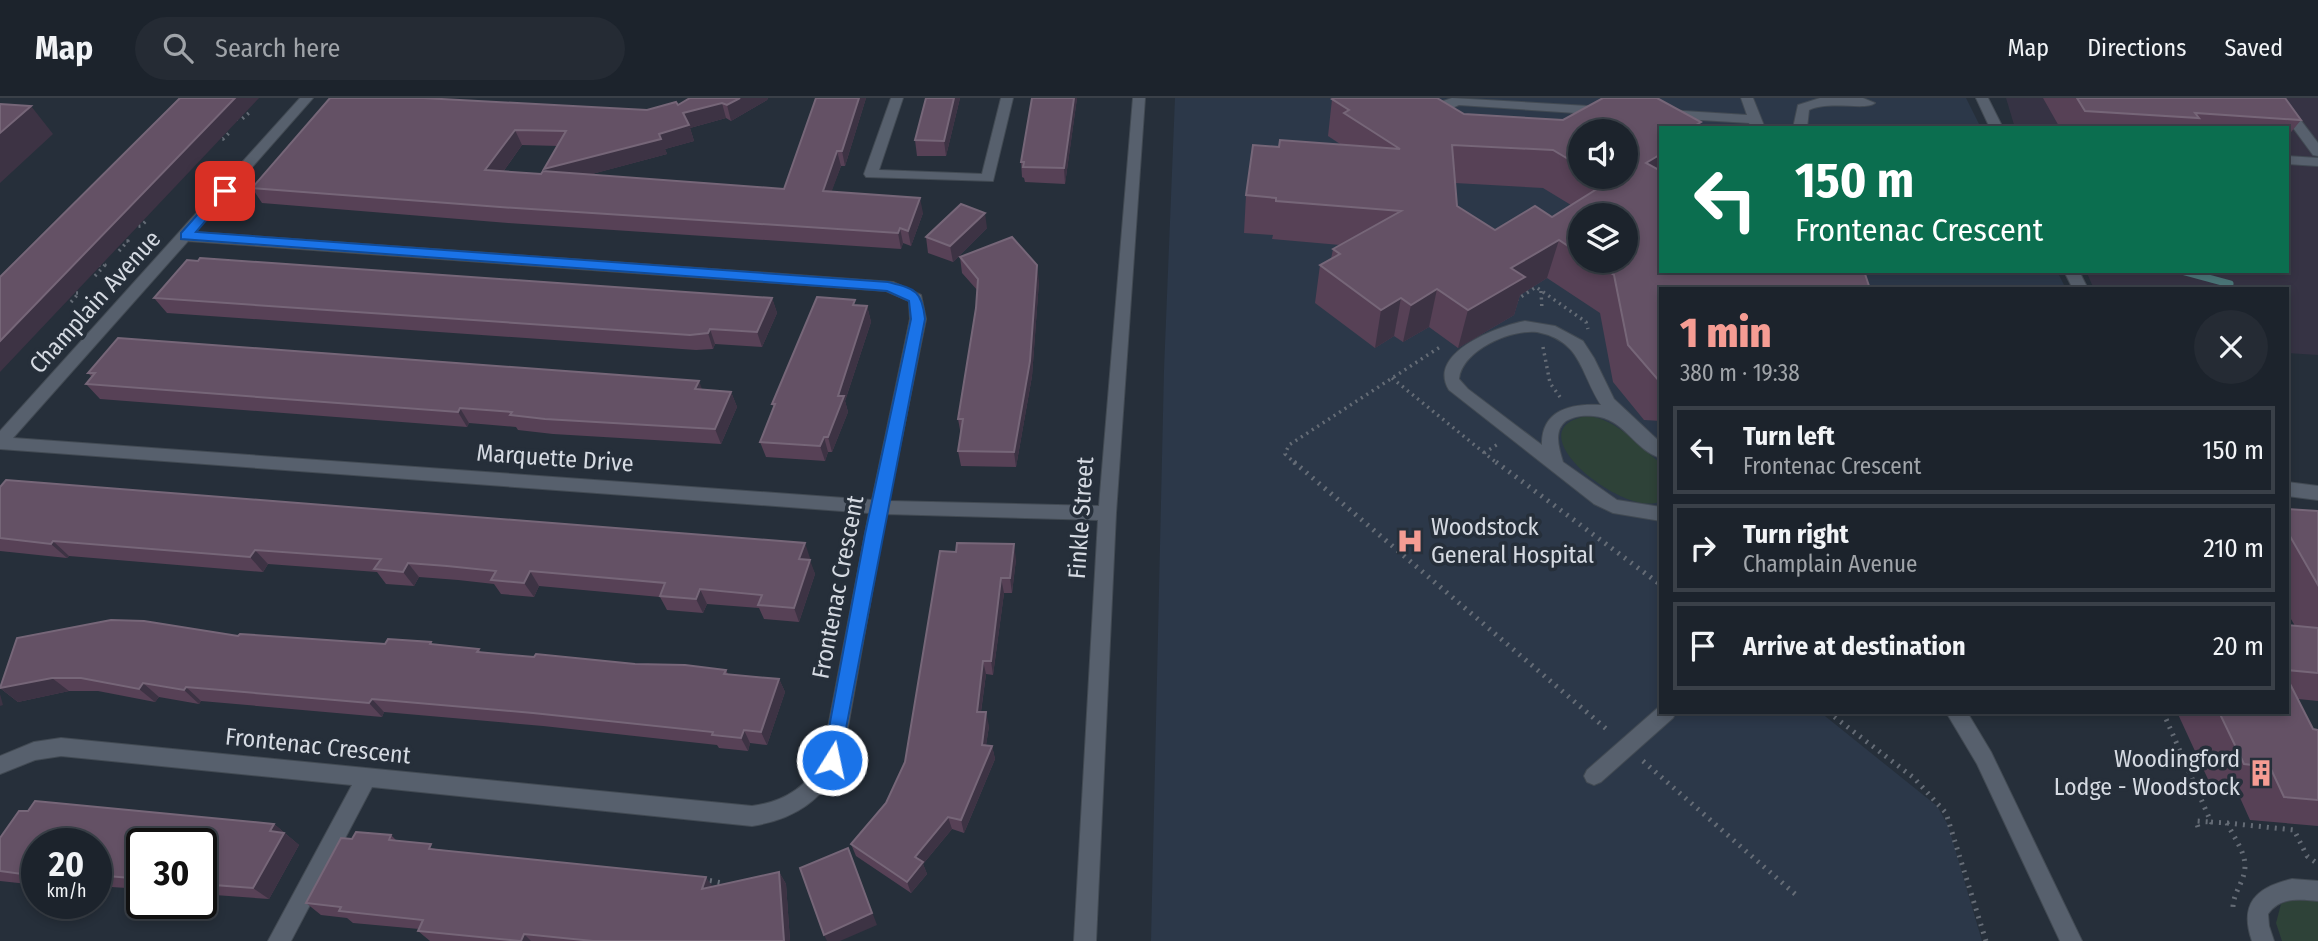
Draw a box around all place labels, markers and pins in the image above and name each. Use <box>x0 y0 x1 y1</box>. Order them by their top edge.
pin <box>195 161 255 221</box>
place label: Woodstock General Hospital <box>1431 513 1594 569</box>
hospital icon: Woodstock General Hospital <box>1395 526 1425 556</box>
place label: Woodingford Lodge - Woodstock <box>2054 745 2241 801</box>
building icon: Woodingford Lodge - Woodstock <box>2246 758 2276 788</box>

